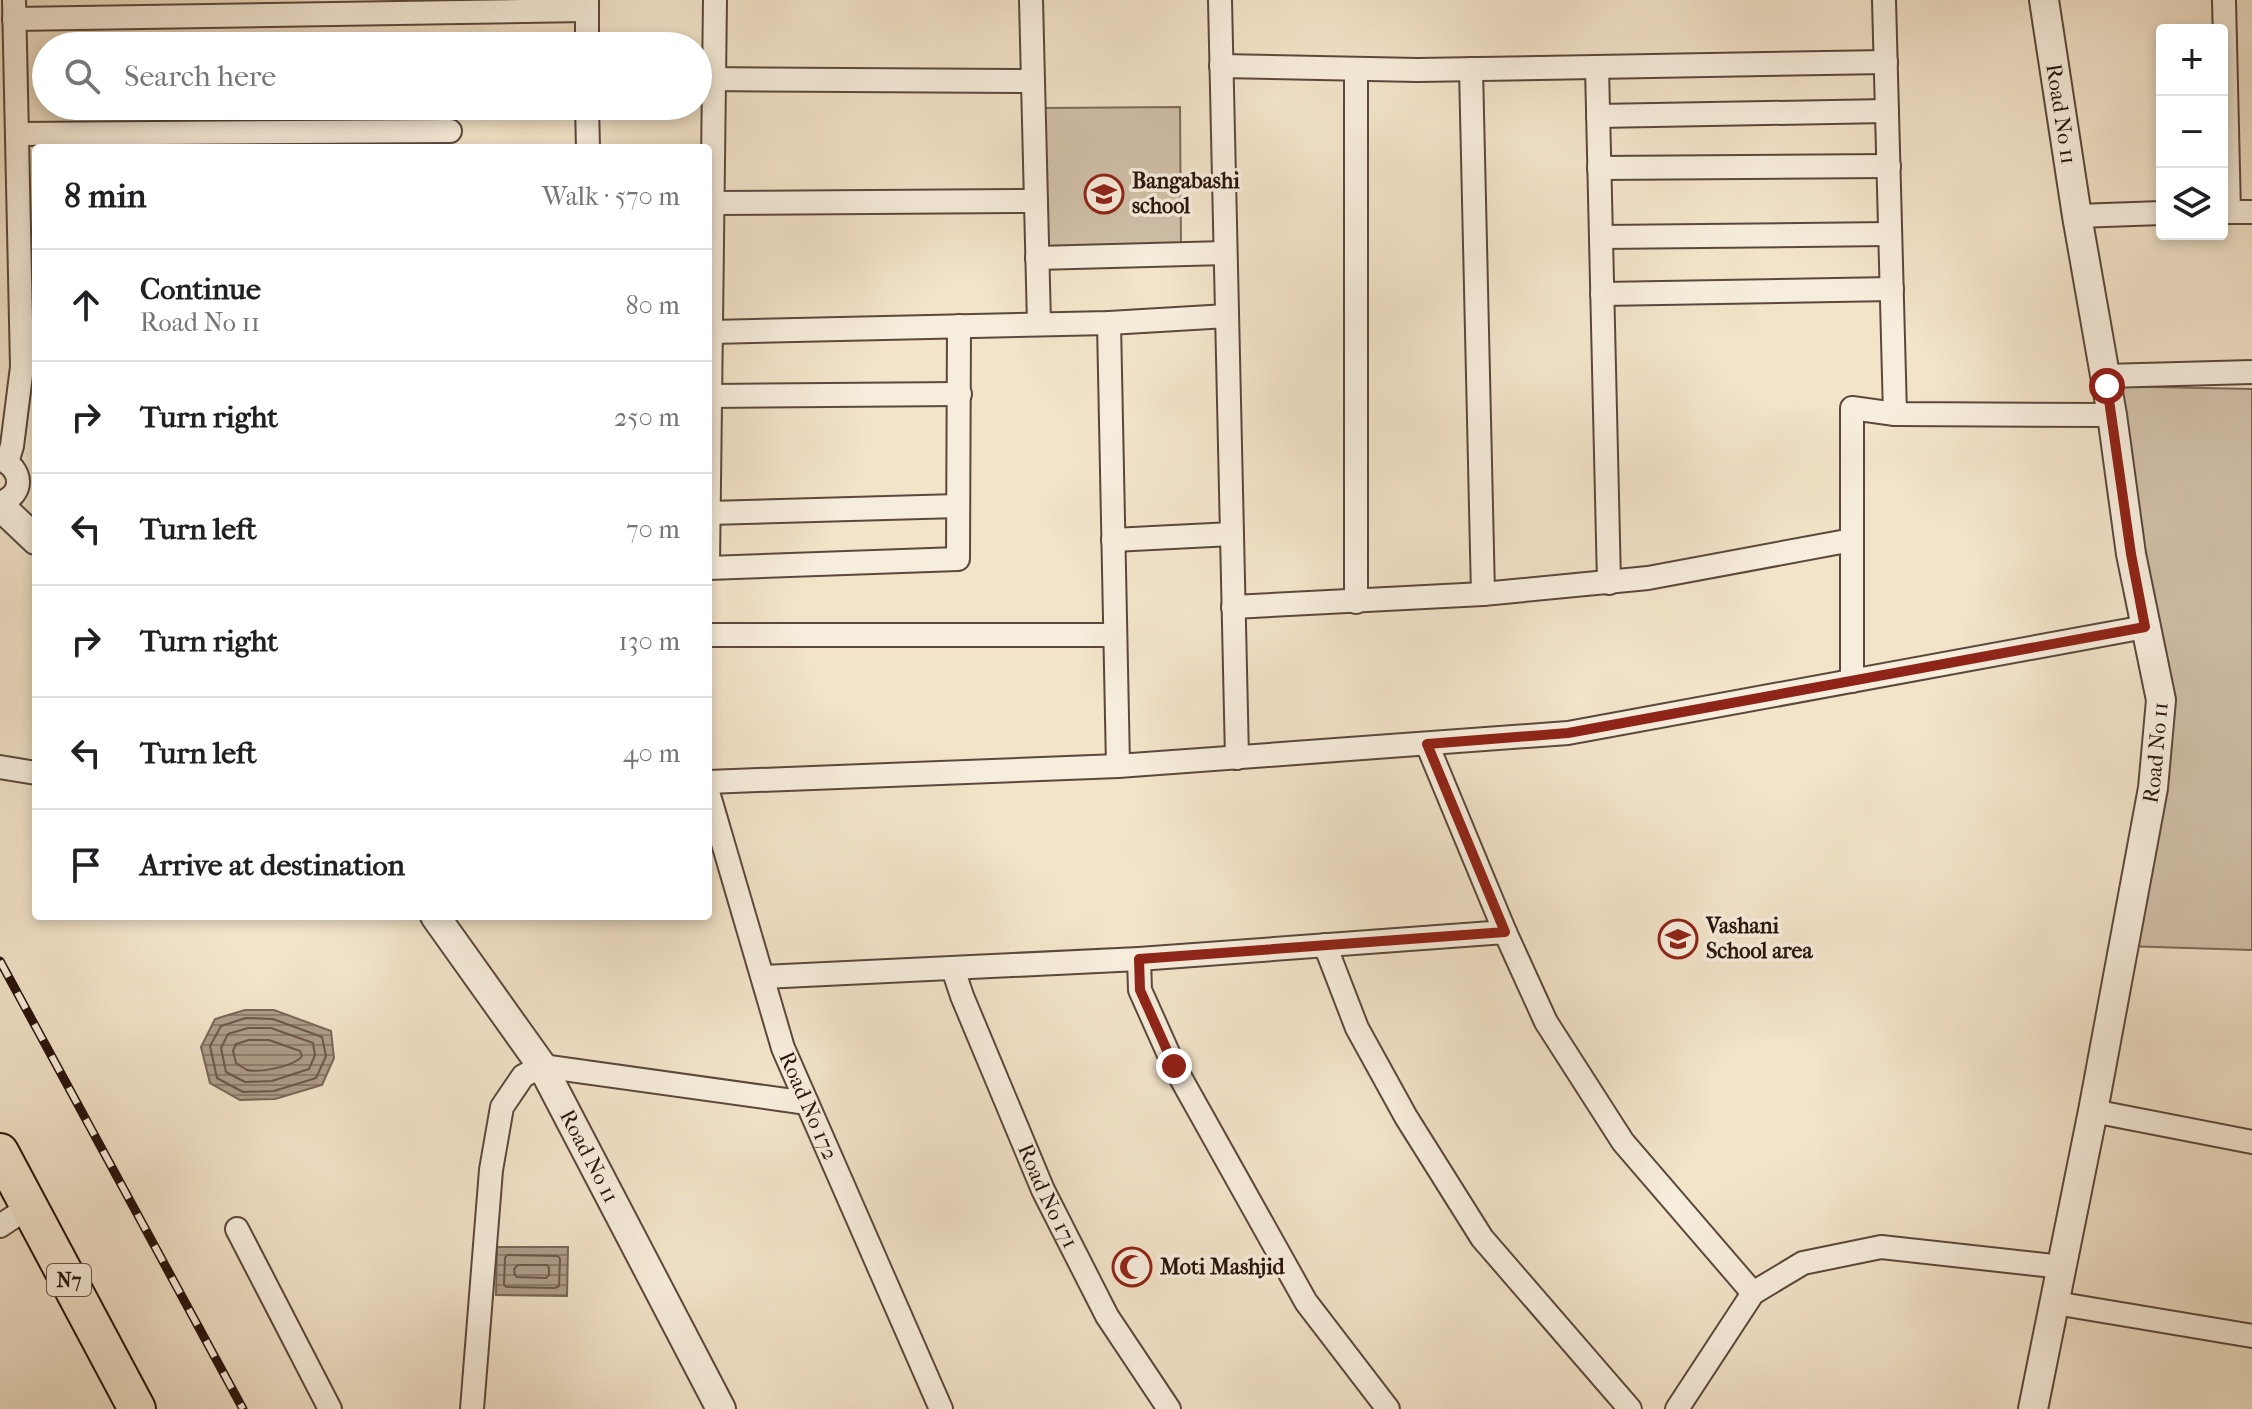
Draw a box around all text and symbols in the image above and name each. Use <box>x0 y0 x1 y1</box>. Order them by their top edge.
map controls <box>2156 24 2228 240</box>
button: + <box>2156 24 2228 96</box>
search box <box>32 32 712 120</box>
icon: search <box>60 54 104 98</box>
text: Search here <box>124 59 276 94</box>
street label: Road No 11 <box>2040 62 2082 166</box>
button: − <box>2156 96 2228 168</box>
place label: Bangabashi school <box>1132 168 1240 219</box>
button: layers <box>2156 168 2228 240</box>
school or university icon: Bangabashi school <box>1083 173 1125 215</box>
text: 8 min <box>64 176 146 216</box>
text: Walk · 570 m <box>542 181 680 212</box>
text: Continue <box>140 272 261 307</box>
icon: ahead <box>64 283 108 327</box>
text: 80 m <box>625 290 680 321</box>
text: Road No 11 <box>140 307 260 338</box>
route start <box>2089 368 2125 404</box>
icon: right <box>64 395 108 439</box>
text: Turn right <box>140 400 278 435</box>
text: 250 m <box>614 402 680 433</box>
icon: left <box>64 507 108 551</box>
text: Turn left <box>140 512 257 547</box>
text: 70 m <box>626 514 680 545</box>
icon: right <box>64 619 108 663</box>
text: Turn right <box>140 624 278 659</box>
text: 130 m <box>619 626 680 657</box>
street label: Road No 11 <box>2137 701 2174 805</box>
icon: left <box>64 731 108 775</box>
text: Turn left <box>140 736 257 771</box>
text: 40 m <box>623 738 680 769</box>
icon: arrive <box>64 843 108 887</box>
text: Arrive at destination <box>140 848 405 883</box>
place label: Vashani School area <box>1705 913 1813 964</box>
school or university icon: Vashani School area <box>1657 918 1699 960</box>
street label: Road No 172 <box>773 1048 843 1164</box>
route end <box>1156 1048 1192 1084</box>
street label: Road No 11 <box>554 1105 624 1207</box>
street label: Road No 171 <box>1012 1140 1083 1252</box>
mosque icon: Moti Mashjid <box>1111 1246 1153 1288</box>
place label: Moti Mashjid <box>1159 1254 1286 1280</box>
road number: N7 <box>47 1264 91 1296</box>

